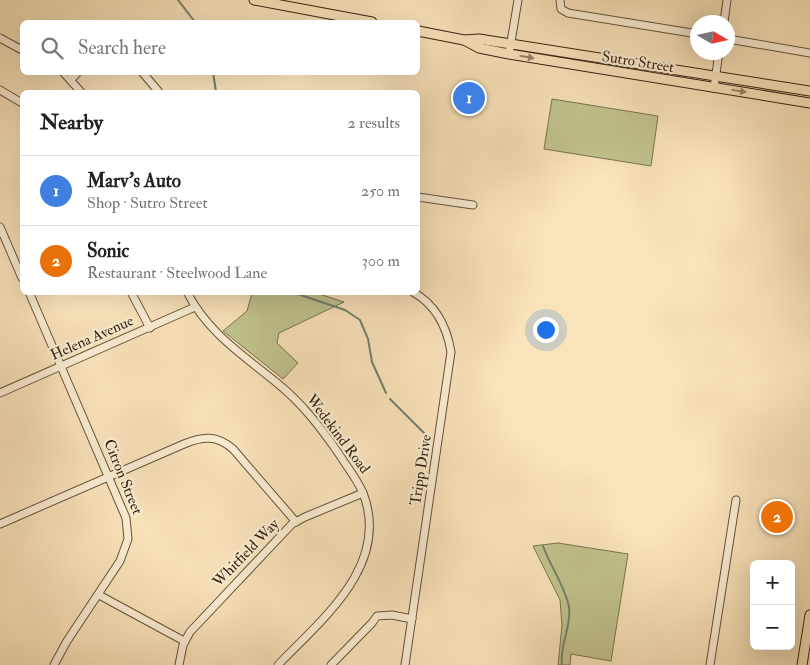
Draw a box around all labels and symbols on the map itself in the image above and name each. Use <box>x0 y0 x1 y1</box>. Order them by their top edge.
north arrow <box>690 15 735 60</box>
street label: Sutro Street <box>601 47 676 77</box>
one-way arrow <box>520 54 536 62</box>
pin: 1 <box>453 79 485 117</box>
one-way arrow <box>732 88 748 96</box>
street label: Helena Avenue <box>48 311 136 365</box>
your location <box>533 317 559 343</box>
street label: Wedekind Road <box>301 390 374 478</box>
street label: Tripp Drive <box>406 433 437 507</box>
street label: Citron Street <box>99 437 147 518</box>
pin: 2 <box>761 498 793 536</box>
street label: Whitfield Way <box>208 515 283 592</box>

